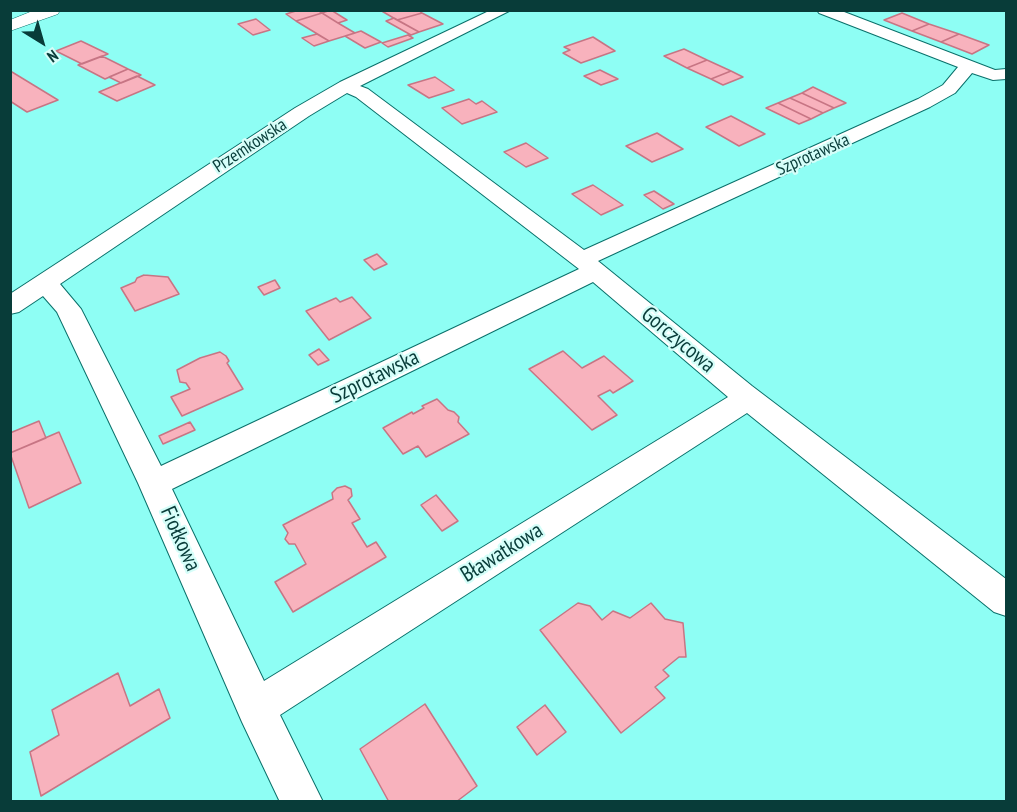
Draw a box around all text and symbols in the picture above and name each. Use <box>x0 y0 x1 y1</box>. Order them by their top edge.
north arrow <box>12 12 72 72</box>
text: N <box>43 46 62 67</box>
street label: Przemkowska <box>209 114 291 178</box>
street label: Szprotawska <box>773 129 853 181</box>
street label: Gorczycowa <box>636 301 720 379</box>
street label: Szprotawska <box>327 344 423 410</box>
street label: Fiołkowa <box>154 503 206 575</box>
street label: Bławatkowa <box>456 518 548 588</box>

